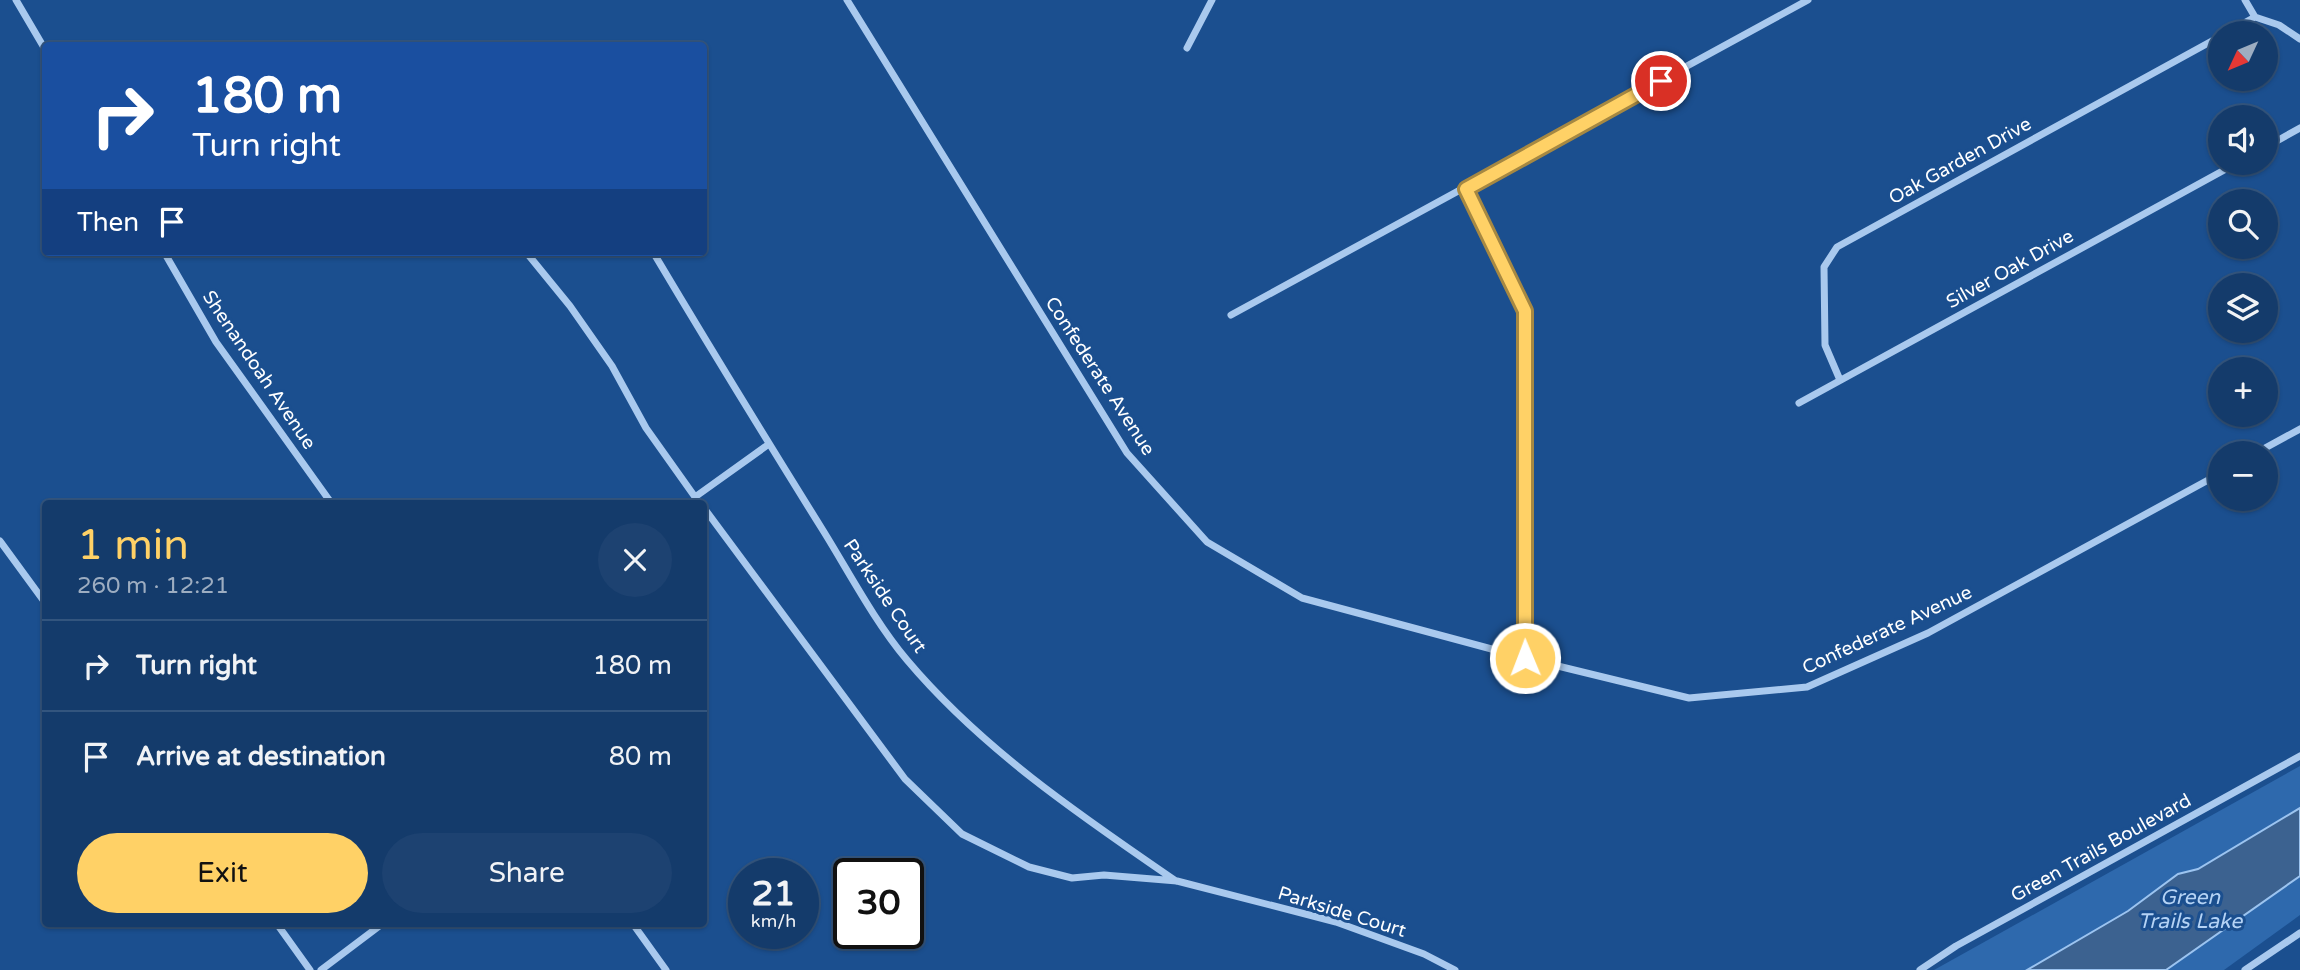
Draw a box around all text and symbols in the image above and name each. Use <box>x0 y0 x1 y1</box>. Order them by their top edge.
north arrow <box>2208 21 2278 91</box>
map controls <box>2208 21 2278 511</box>
pin <box>1631 51 1691 111</box>
icon: arrive <box>1642 62 1680 100</box>
text: 180 m <box>192 67 342 126</box>
icon: right <box>77 70 168 161</box>
button: sound <box>2208 105 2278 175</box>
street label: Oak Garden Drive <box>1885 113 2035 209</box>
text: Turn right <box>192 127 341 165</box>
button: search <box>2208 189 2278 259</box>
icon: arrive <box>153 203 191 241</box>
text: Then <box>77 207 139 238</box>
street label: Silver Oak Drive <box>1943 225 2077 313</box>
button: layers <box>2208 273 2278 343</box>
street label: Shenandoah Avenue <box>198 287 320 453</box>
street label: Confederate Avenue <box>1041 293 1159 459</box>
button: + <box>2208 357 2278 427</box>
button: − <box>2208 441 2278 511</box>
text: 1 min <box>77 520 189 571</box>
button: close <box>598 523 672 597</box>
street label: Parkside Court <box>839 535 931 657</box>
text: 260 m · 12:21 <box>77 572 229 600</box>
street label: Confederate Avenue <box>1799 581 1975 679</box>
position arrow <box>1488 621 1562 695</box>
icon: right <box>77 647 115 685</box>
text: Turn right <box>136 650 257 681</box>
text: 180 m <box>592 650 672 681</box>
icon: arrive <box>77 738 115 776</box>
text: Arrive at destination <box>136 741 386 772</box>
text: 80 m <box>609 741 672 772</box>
street label: Green Trails Boulevard <box>2007 789 2195 907</box>
button: Exit <box>77 833 368 913</box>
button: Share <box>382 833 672 913</box>
speed limit sign: 30 <box>833 858 924 949</box>
text: 21 <box>752 873 795 915</box>
street label: Parkside Court <box>1275 882 1409 942</box>
water label: Green Trails Lake <box>2138 885 2243 934</box>
text: km/h <box>751 910 796 932</box>

